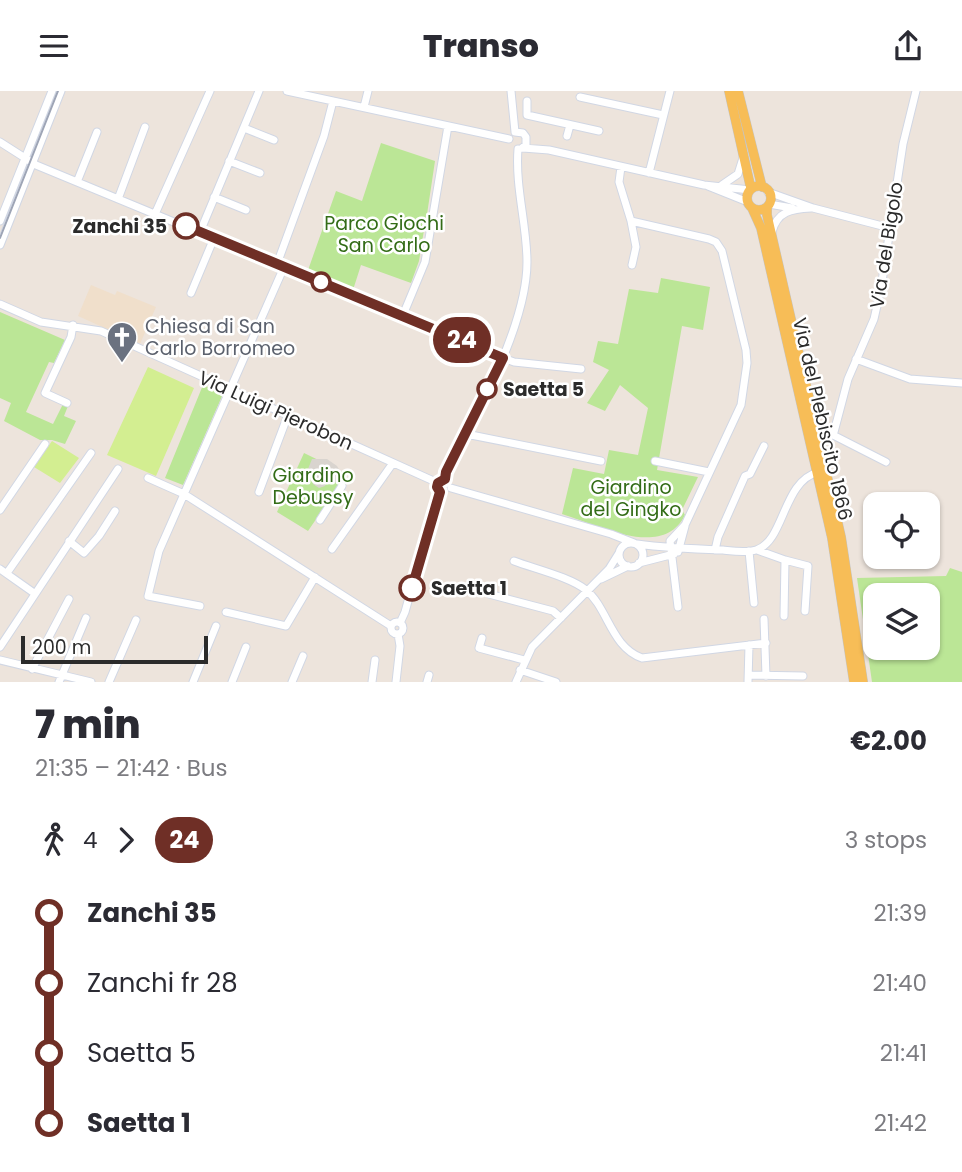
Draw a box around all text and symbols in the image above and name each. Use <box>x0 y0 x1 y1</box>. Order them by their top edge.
text: Transo <box>423 23 539 68</box>
icon: menu <box>35 27 73 65</box>
icon: share <box>889 27 927 65</box>
street label: Via del Bigolo <box>863 180 910 310</box>
park label: Parco Giochi San Carlo <box>324 210 444 259</box>
place label: Zanchi 35 <box>72 213 167 240</box>
marker: Zanchi 35 <box>173 213 199 239</box>
unlabelled marker <box>311 272 331 292</box>
place label: Chiesa di San Carlo Borromeo <box>145 313 295 362</box>
street label: Via del Plebiscito 1866 <box>786 315 859 523</box>
line badge: 24 <box>430 317 494 363</box>
church icon: Chiesa di San Carlo Borromeo <box>105 320 139 364</box>
text: 24 <box>447 323 477 356</box>
street label: Via Luigi Pierobon <box>194 364 358 457</box>
place label: Saetta 5 <box>503 376 584 403</box>
marker: Saetta 5 <box>477 379 497 399</box>
park label: Giardino Debussy <box>272 462 354 511</box>
park label: Giardino del Gingko <box>581 474 681 523</box>
map controls <box>863 492 940 660</box>
button: locate <box>863 492 940 569</box>
marker: Saetta 1 <box>399 575 425 601</box>
place label: Saetta 1 <box>431 575 507 602</box>
button: layers <box>863 583 940 660</box>
scale bar <box>21 633 208 665</box>
text: 200 m <box>32 634 91 661</box>
text: 7 min <box>35 698 140 751</box>
text: €2.00 <box>850 723 927 759</box>
text: 21:35 – 21:42 · Bus <box>35 752 228 784</box>
icon: walk <box>35 821 73 859</box>
icon: forward <box>107 821 145 859</box>
text: 24 <box>169 823 199 856</box>
text: 4 <box>83 824 97 856</box>
text: 3 stops <box>845 824 927 856</box>
text: Zanchi 35 <box>87 895 217 931</box>
text: 21:39 <box>873 897 927 929</box>
text: Zanchi fr 28 <box>87 965 238 1001</box>
text: 21:40 <box>873 967 927 999</box>
text: Saetta 5 <box>87 1035 196 1071</box>
text: 21:41 <box>880 1037 927 1069</box>
text: Saetta 1 <box>87 1105 191 1141</box>
text: 21:42 <box>874 1107 927 1139</box>

